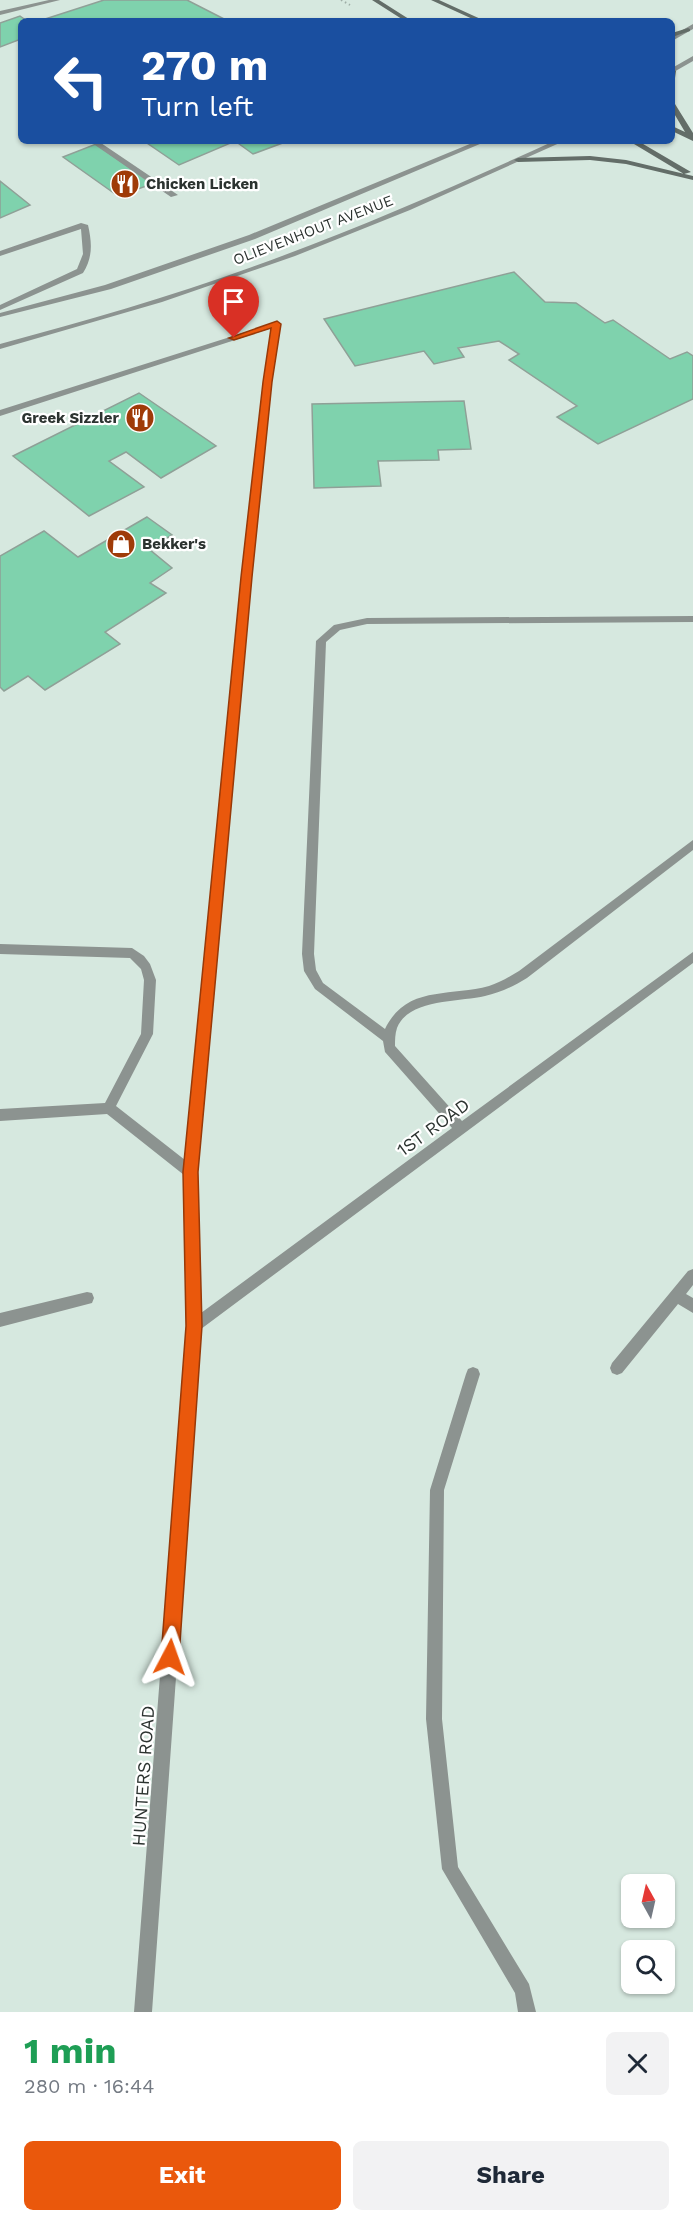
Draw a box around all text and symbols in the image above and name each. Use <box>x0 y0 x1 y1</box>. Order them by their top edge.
text: 270 m <box>141 41 268 90</box>
icon: left <box>42 42 120 120</box>
text: Turn left <box>141 91 253 123</box>
restaurant icon: Chicken Licken <box>109 168 141 200</box>
place label: Chicken Licken <box>146 175 258 193</box>
street label: OLIEVENHOUT AVENUE <box>230 191 396 269</box>
pin <box>208 276 259 338</box>
icon: arrive <box>217 285 250 318</box>
restaurant icon: Greek Sizzler <box>124 402 156 434</box>
place label: Greek Sizzler <box>22 409 120 427</box>
shop icon: Bekker's <box>105 528 137 560</box>
place label: Bekker's <box>142 535 206 553</box>
street label: 1ST ROAD <box>393 1094 473 1160</box>
position arrow <box>138 1625 202 1689</box>
street label: HUNTERS ROAD <box>128 1705 158 1847</box>
north arrow <box>621 1874 675 1928</box>
map controls <box>621 1874 675 1994</box>
button: search <box>621 1940 675 1994</box>
text: 1 min <box>24 2030 116 2072</box>
button: close <box>606 2032 669 2095</box>
text: 280 m · 16:44 <box>24 2074 154 2098</box>
button: Exit <box>24 2141 341 2210</box>
button: Share <box>353 2141 669 2210</box>

